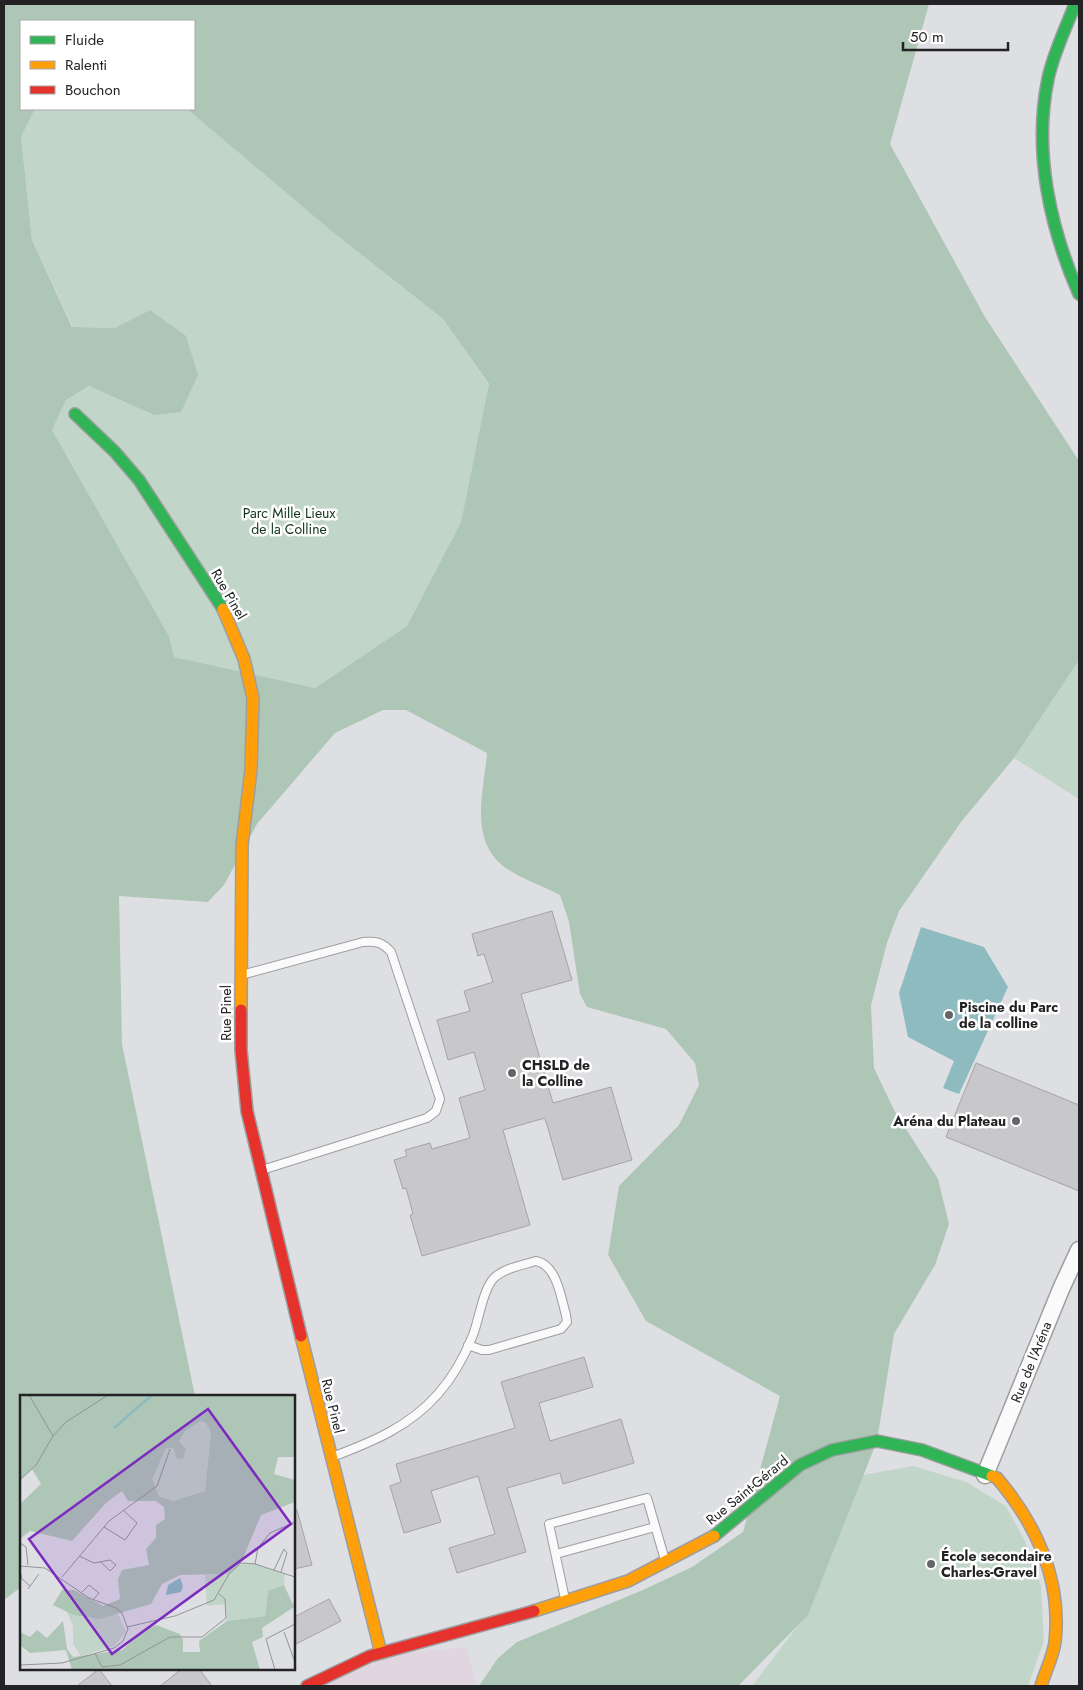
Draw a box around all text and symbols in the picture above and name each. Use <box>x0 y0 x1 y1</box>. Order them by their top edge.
legend <box>20 20 195 110</box>
scale bar <box>903 20 1008 52</box>
text: 50 m <box>910 26 944 48</box>
text: Fluide <box>65 29 104 51</box>
text: Ralenti <box>65 54 107 76</box>
text: Bouchon <box>65 79 121 101</box>
park label: Parc Mille Lieux de la Colline <box>243 503 335 539</box>
street label: Rue Pinel <box>206 565 252 623</box>
street label: Rue Pinel <box>216 985 236 1041</box>
place label: Piscine du Parc de la colline <box>959 997 1058 1033</box>
marker: Piscine du Parc de la colline <box>943 1009 955 1021</box>
place label: CHSLD de la Colline <box>522 1055 590 1091</box>
marker: CHSLD de la Colline <box>506 1067 518 1079</box>
place label: Aréna du Plateau <box>892 1111 1006 1131</box>
marker: Aréna du Plateau <box>1010 1115 1022 1127</box>
street label: Rue de l'Aréna <box>1006 1318 1056 1406</box>
street label: Rue Pinel <box>317 1377 349 1435</box>
inset map <box>20 1395 295 1670</box>
street label: Rue Saint-Gérard <box>702 1451 792 1529</box>
place label: École secondaire Charles-Gravel <box>941 1546 1052 1582</box>
marker: École secondaire Charles-Gravel <box>925 1558 937 1570</box>

